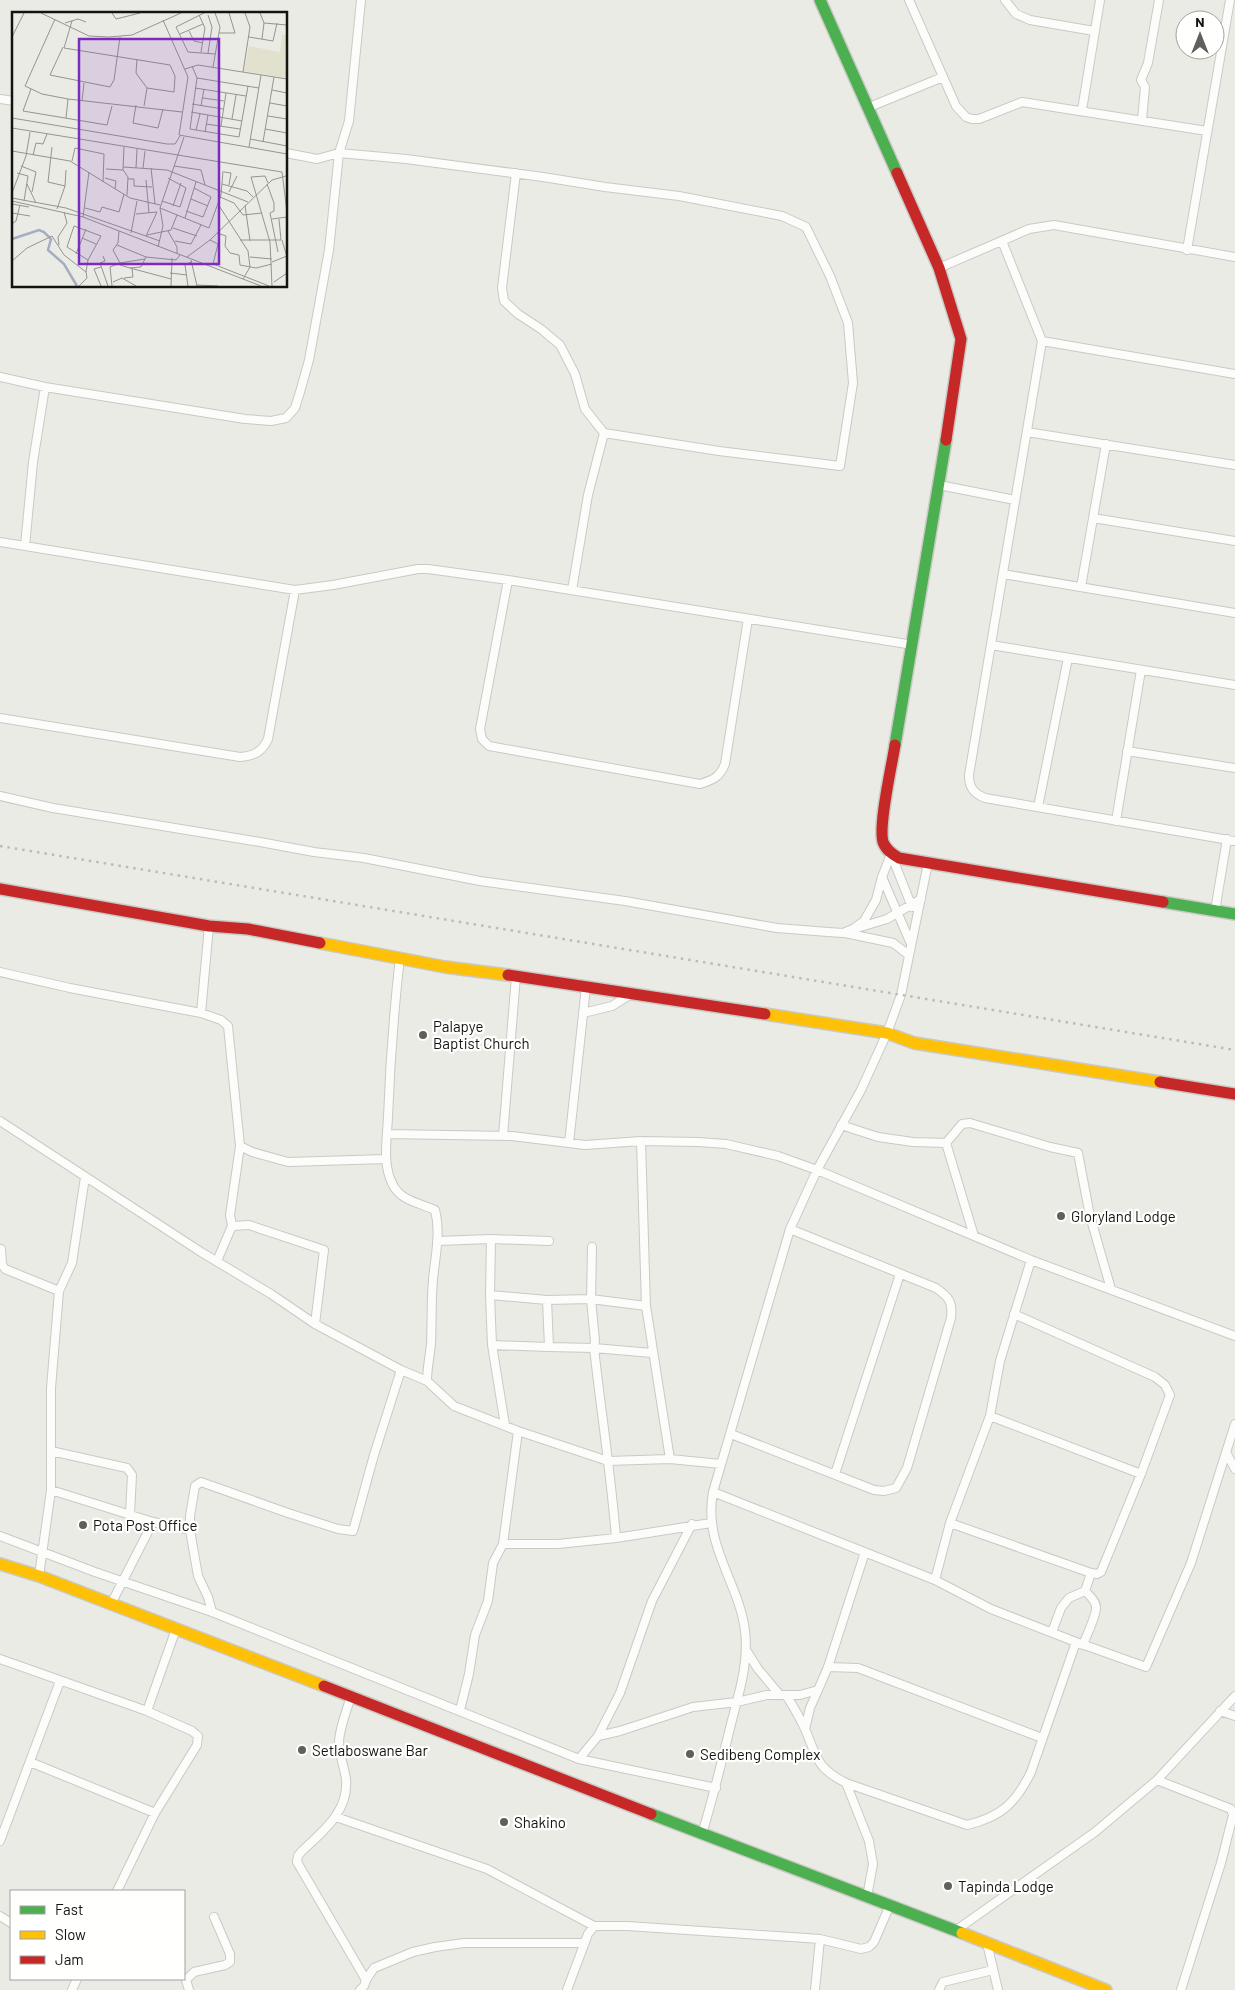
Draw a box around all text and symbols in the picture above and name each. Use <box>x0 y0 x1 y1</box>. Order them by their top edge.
north arrow <box>1175 10 1225 60</box>
inset map <box>12 12 288 288</box>
text: N <box>1195 13 1205 30</box>
place label: Palapye Baptist Church <box>433 1017 530 1052</box>
marker: Palapye Baptist Church <box>417 1029 429 1041</box>
place label: Gloryland Lodge <box>1071 1207 1176 1225</box>
marker: Gloryland Lodge <box>1055 1210 1067 1222</box>
place label: Pota Post Office <box>93 1516 197 1534</box>
marker: Pota Post Office <box>77 1519 89 1531</box>
place label: Setlaboswane Bar <box>312 1741 429 1759</box>
marker: Setlaboswane Bar <box>296 1744 308 1756</box>
place label: Sedibeng Complex <box>700 1745 820 1763</box>
marker: Sedibeng Complex <box>684 1748 696 1760</box>
place label: Shakino <box>514 1813 566 1831</box>
marker: Shakino <box>498 1816 510 1828</box>
place label: Tapinda Lodge <box>958 1877 1054 1895</box>
marker: Tapinda Lodge <box>942 1880 954 1892</box>
legend <box>10 1890 185 1980</box>
text: Fast <box>55 1900 83 1918</box>
text: Slow <box>55 1925 86 1943</box>
text: Jam <box>55 1950 84 1968</box>

